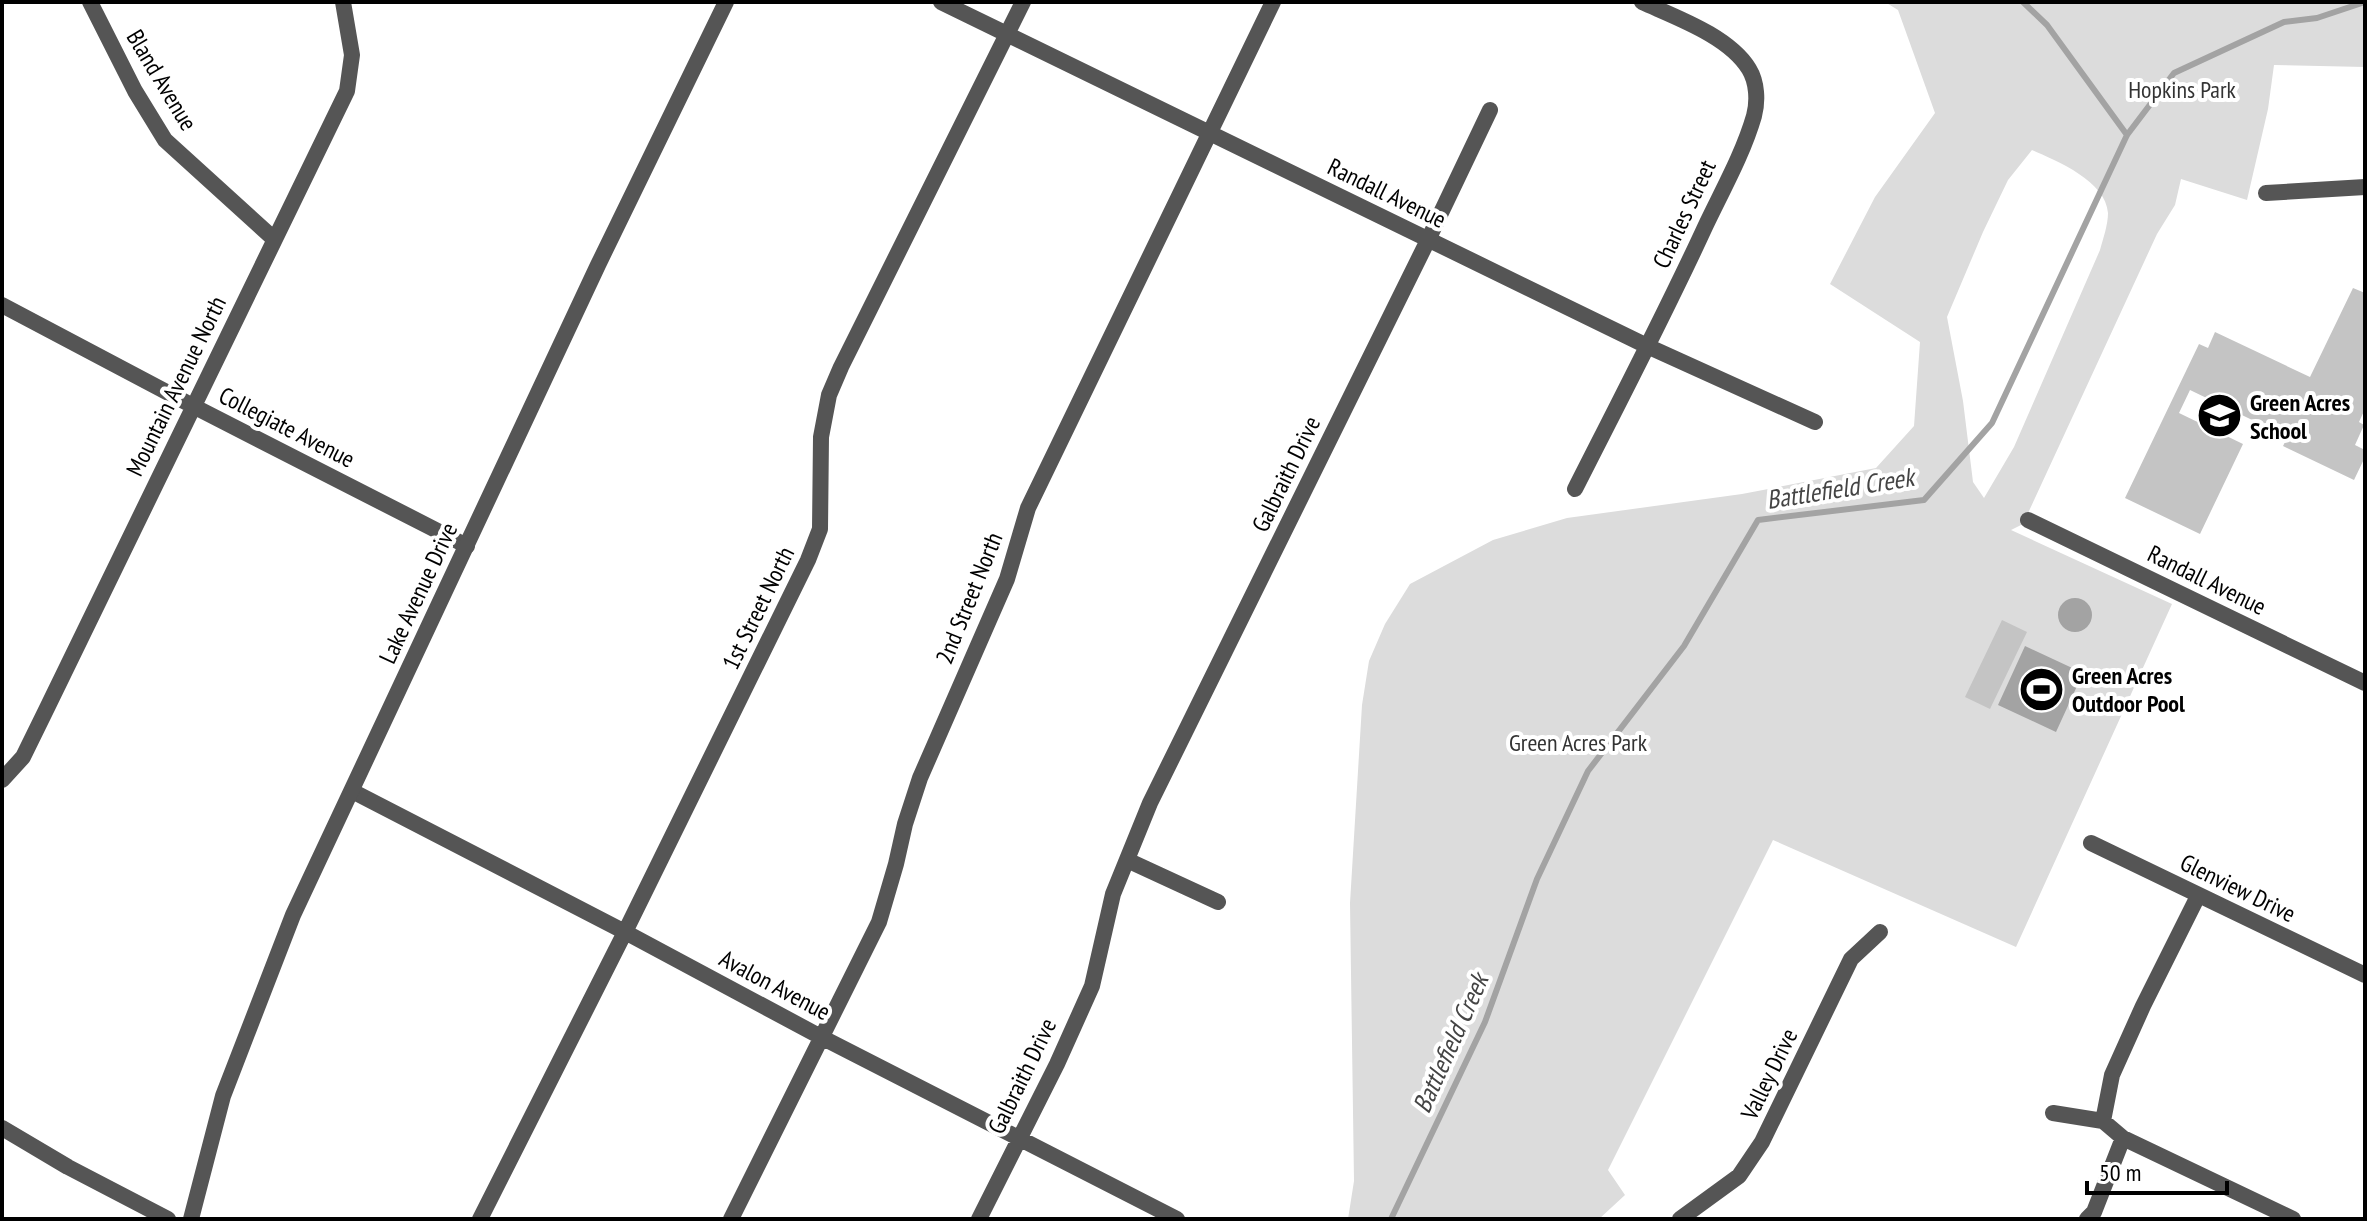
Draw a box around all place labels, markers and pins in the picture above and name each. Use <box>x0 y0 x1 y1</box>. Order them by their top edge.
place label: Green Acres School <box>2250 387 2350 446</box>
school or university icon: Green Acres School <box>2195 392 2243 440</box>
place label: Green Acres Outdoor Pool <box>2072 660 2185 719</box>
sports icon: Green Acres Outdoor Pool <box>2017 665 2065 713</box>

